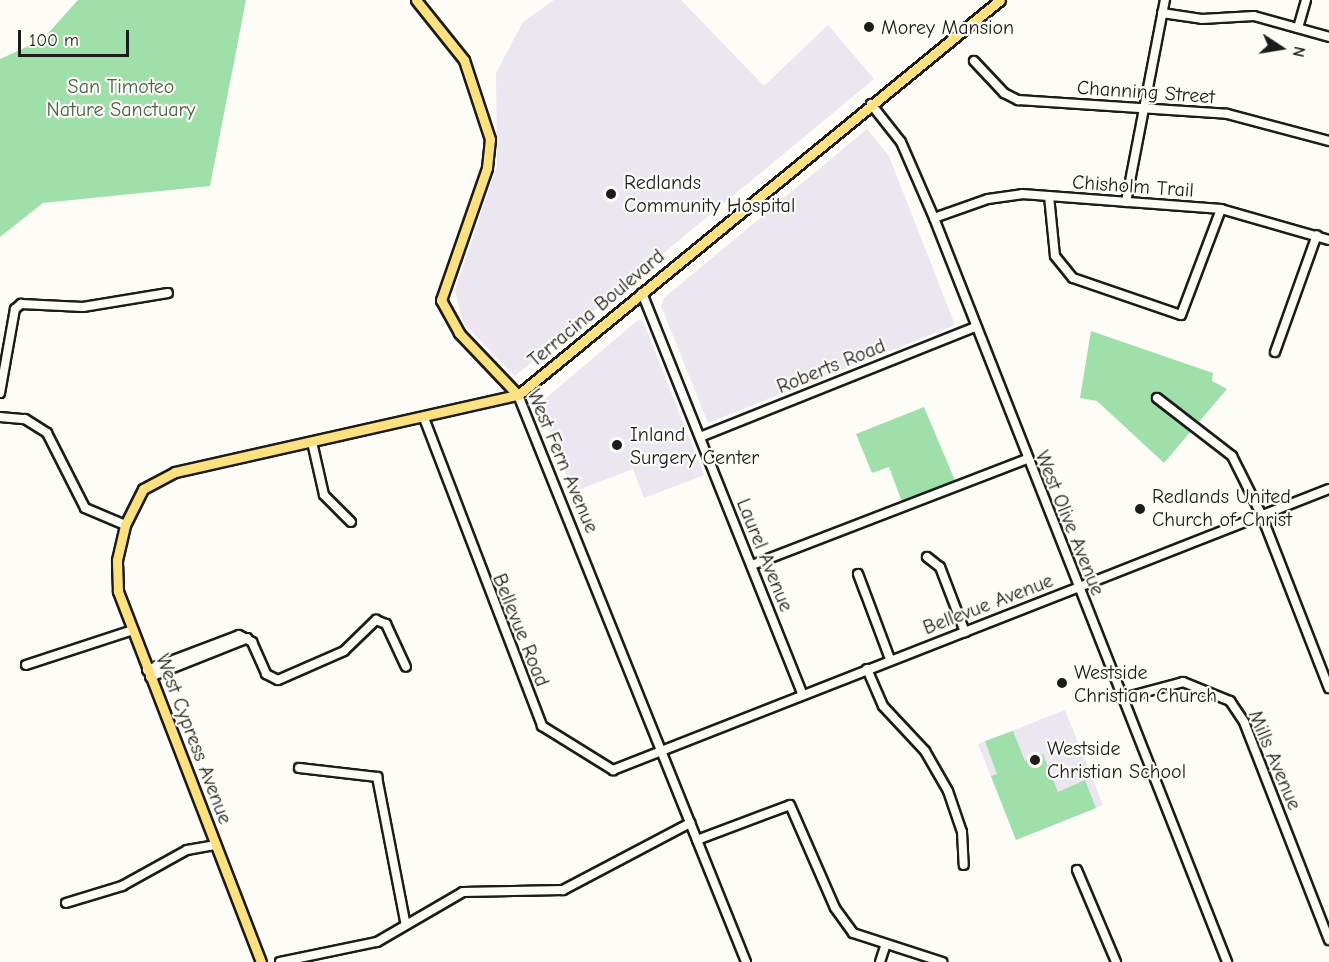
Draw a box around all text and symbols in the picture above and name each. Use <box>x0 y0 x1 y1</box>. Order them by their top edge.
place label: Morey Mansion <box>881 15 1014 39</box>
scale bar <box>21 18 132 56</box>
north arrow <box>1251 18 1311 78</box>
marker: Morey Mansion <box>862 20 876 34</box>
text: 100 m <box>29 30 79 51</box>
text: N <box>1289 45 1308 59</box>
park label: San Timoteo Nature Sanctuary <box>47 74 195 121</box>
street label: Channing Street <box>1076 75 1216 109</box>
place label: Redlands Community Hospital <box>624 170 795 217</box>
street label: Chisholm Trail <box>1071 170 1195 202</box>
marker: Redlands Community Hospital <box>602 185 620 203</box>
street label: Terracina Boulevard <box>523 244 669 372</box>
street label: Roberts Road <box>773 333 889 399</box>
street label: West Fern Avenue <box>522 386 604 536</box>
place label: Inland Surgery Center <box>630 422 759 469</box>
marker: Inland Surgery Center <box>608 436 626 454</box>
street label: West Olive Avenue <box>1030 447 1110 599</box>
place label: Redlands United Church of Christ <box>1152 485 1292 532</box>
street label: Laurel Avenue <box>731 495 799 615</box>
marker: Redlands United Church of Christ <box>1133 502 1147 516</box>
street label: Bellevue Avenue <box>920 568 1056 640</box>
street label: Bellevue Road <box>487 570 555 690</box>
street label: West Cypress Avenue <box>150 651 238 827</box>
place label: Westside Christian Church <box>1074 660 1217 707</box>
marker: Westside Christian Church <box>1055 676 1069 690</box>
street label: Mills Avenue <box>1243 707 1307 813</box>
place label: Westside Christian School <box>1047 736 1186 783</box>
marker: Westside Christian School <box>1028 753 1042 767</box>

